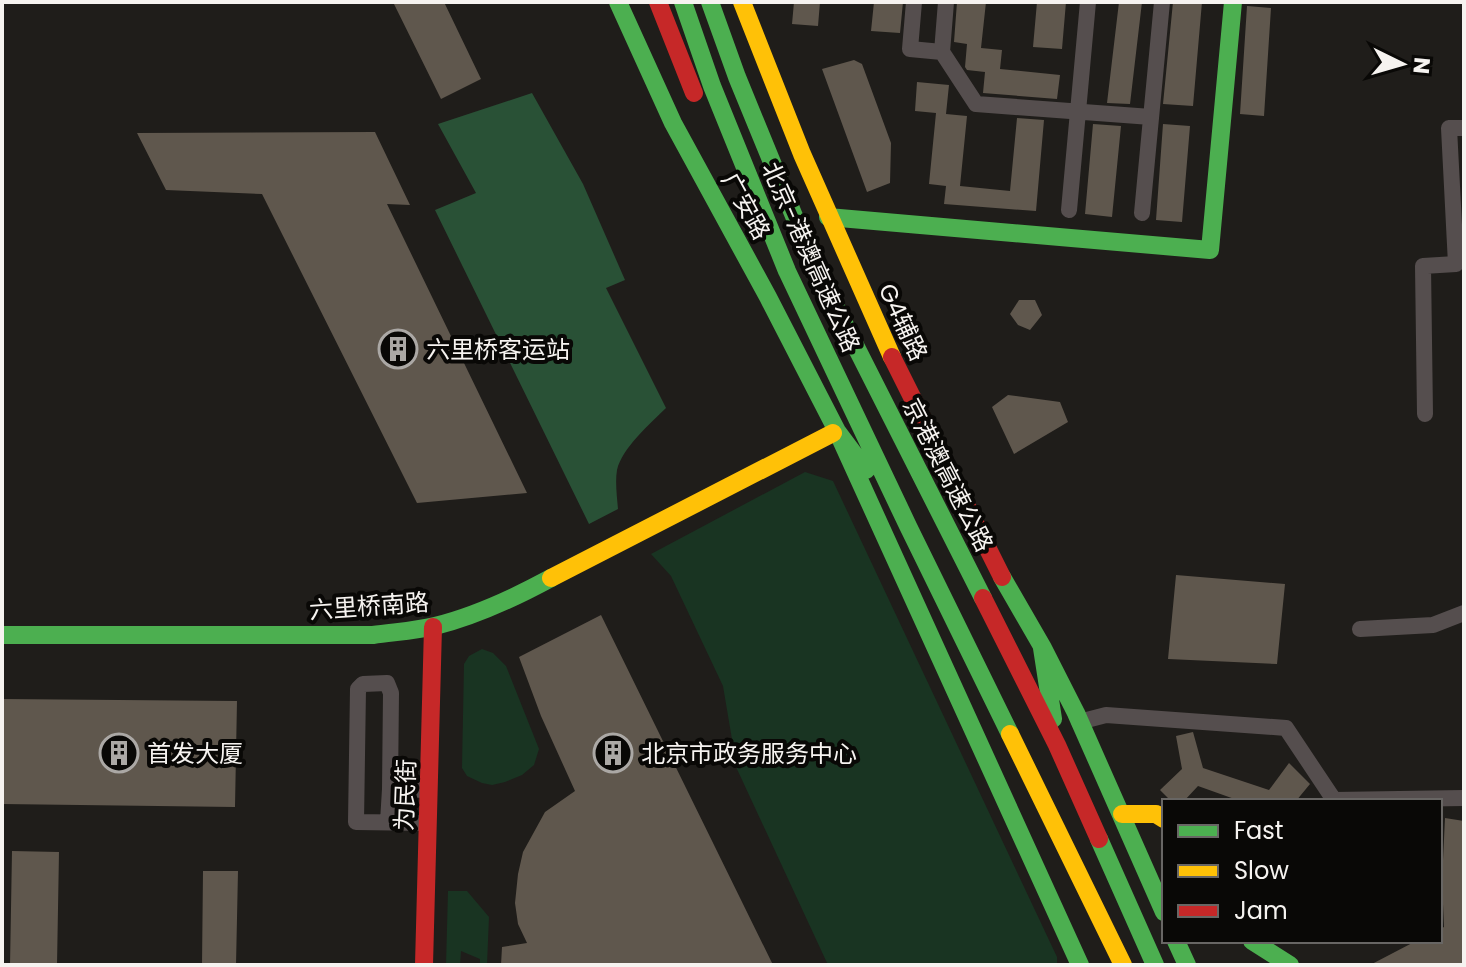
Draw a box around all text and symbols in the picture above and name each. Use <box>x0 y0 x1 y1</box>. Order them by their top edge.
north arrow <box>1362 24 1442 104</box>
text: N <box>1405 56 1438 75</box>
street label: 北京-港澳高速公路 <box>754 157 868 357</box>
street label: 广安路 <box>714 167 778 245</box>
street label: G4辅路 <box>871 278 935 366</box>
building icon: 六里桥客运站 <box>377 328 419 370</box>
place label: 六里桥客运站 <box>426 333 570 366</box>
street label: 京港澳高速公路 <box>895 393 1001 557</box>
street label: 六里桥南路 <box>308 585 430 627</box>
building icon: 首发大厦 <box>98 732 140 774</box>
building icon: 北京市政务服务中心 <box>592 732 634 774</box>
place label: 首发大厦 <box>147 737 243 770</box>
place label: 北京市政务服务中心 <box>641 737 857 770</box>
street label: 为民街 <box>387 758 423 832</box>
legend <box>1162 799 1442 943</box>
text: Fast <box>1234 814 1284 847</box>
text: Slow <box>1234 854 1289 887</box>
text: Jam <box>1234 894 1288 927</box>

